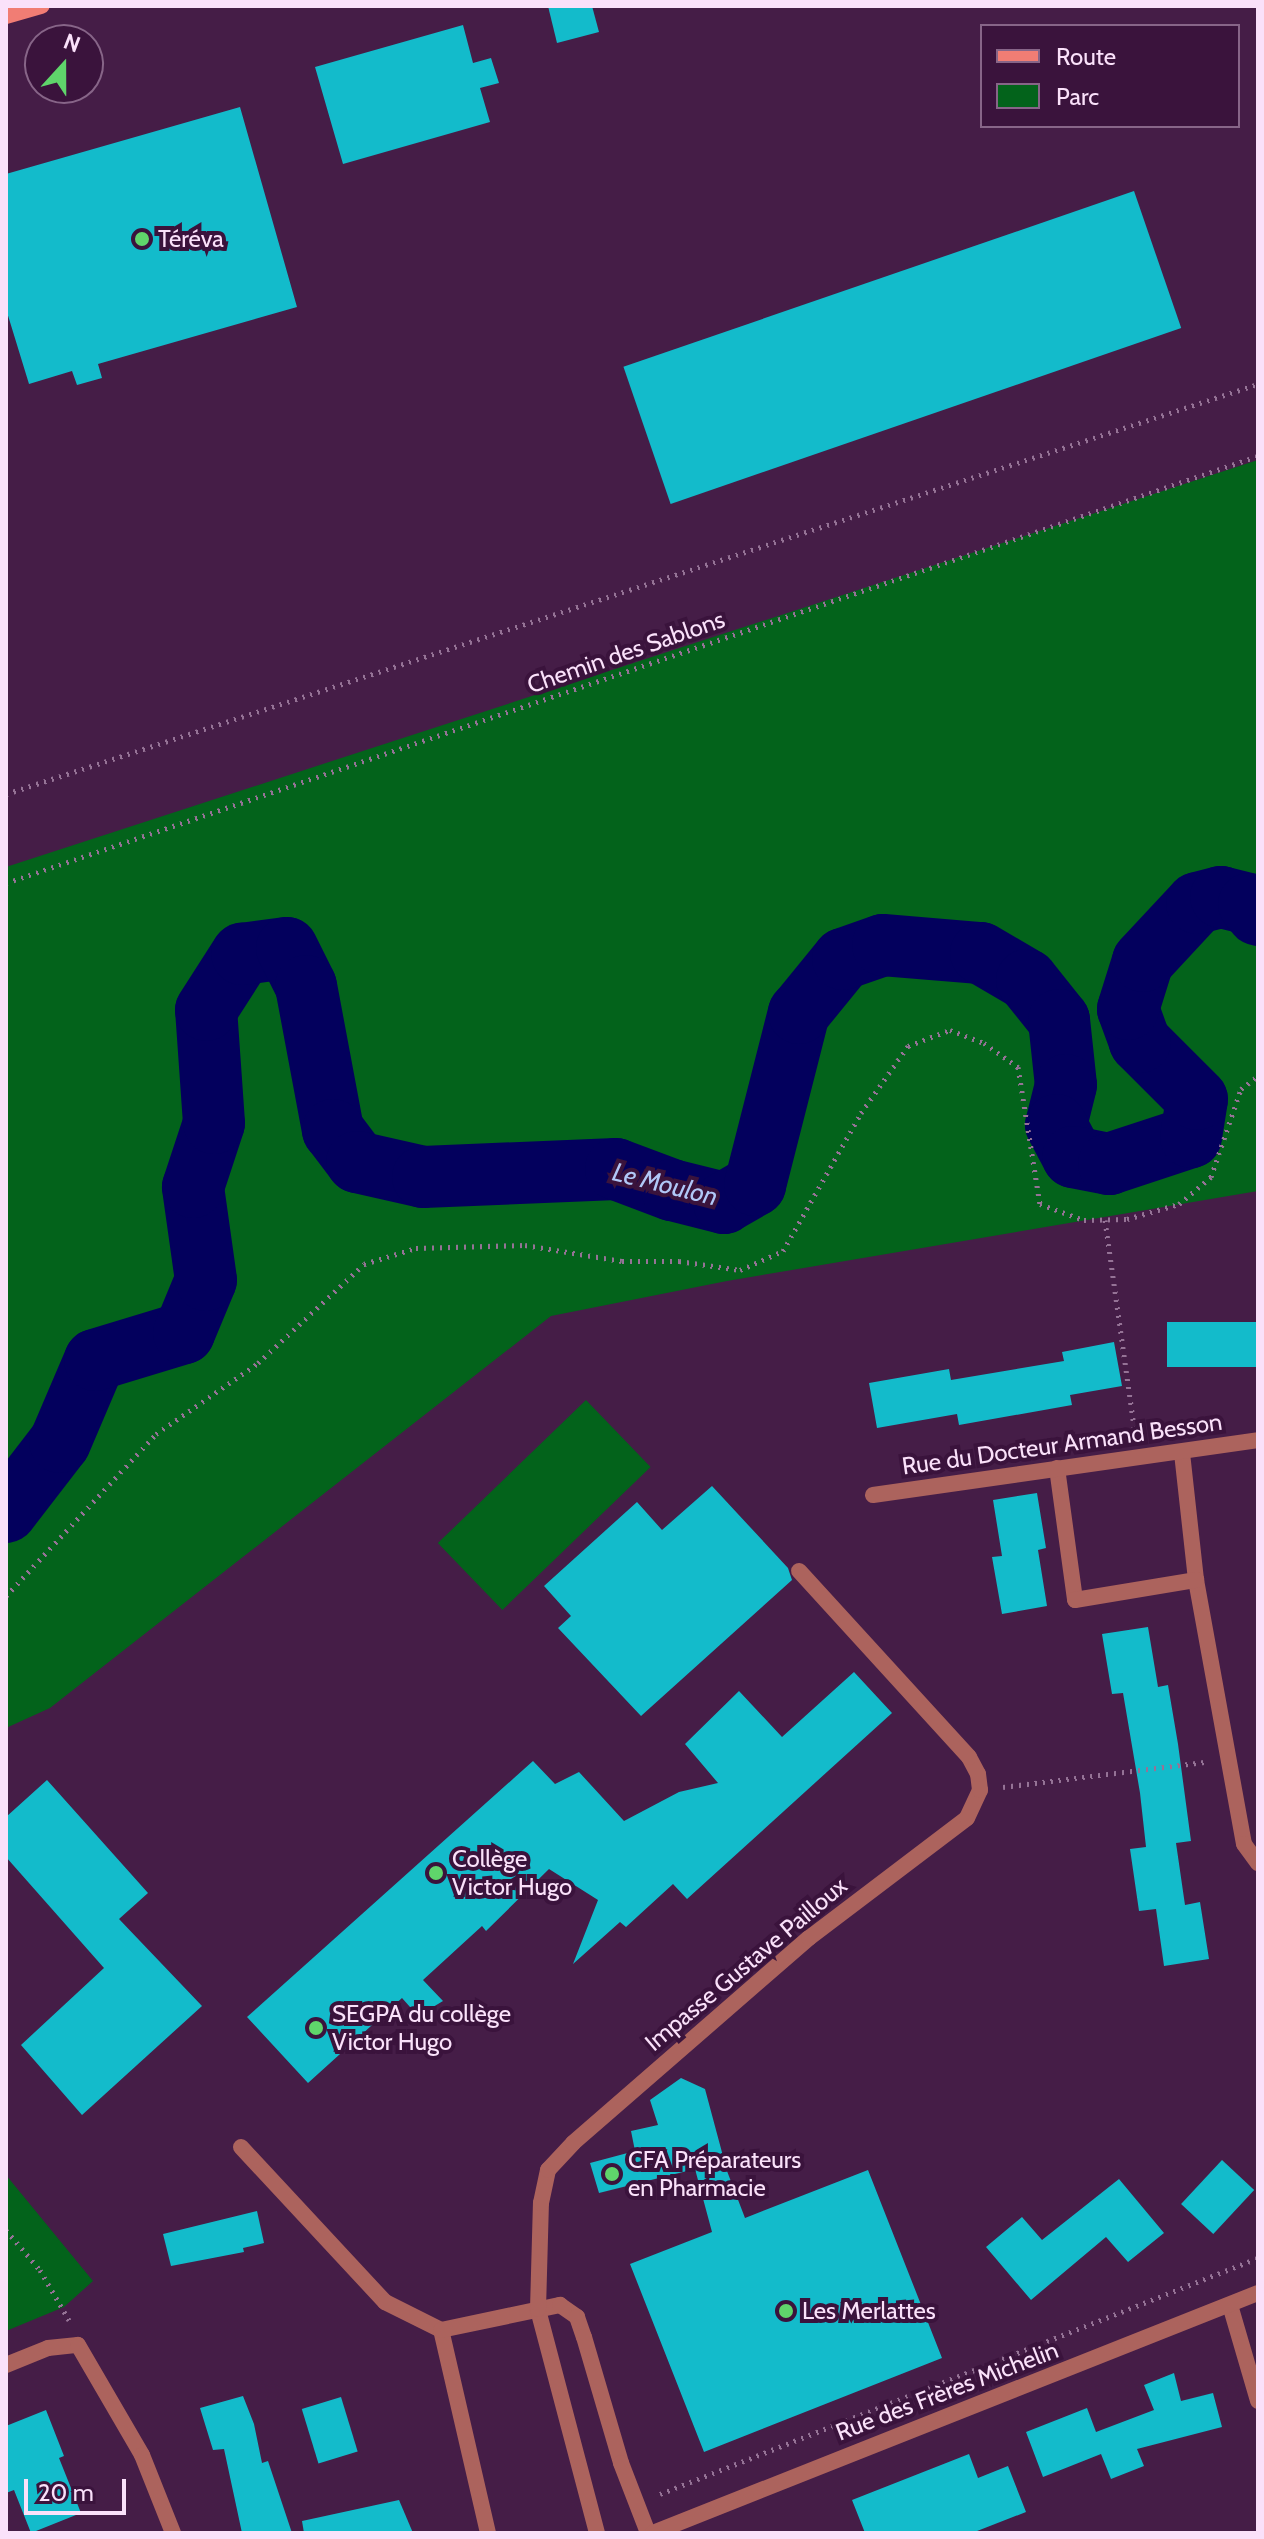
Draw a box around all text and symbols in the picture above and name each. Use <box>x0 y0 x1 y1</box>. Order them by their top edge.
north arrow <box>24 24 104 104</box>
legend <box>980 24 1240 128</box>
text: N <box>60 28 84 58</box>
text: Route <box>1056 42 1116 71</box>
text: Parc <box>1056 82 1099 111</box>
place label: Téréva <box>158 225 224 253</box>
marker: Téréva <box>133 230 151 248</box>
street label: Chemin des Sablons <box>523 605 729 699</box>
water label: Le Moulon <box>609 1157 721 1213</box>
street label: Rue du Docteur Armand Besson <box>900 1407 1224 1481</box>
place label: Collège Victor Hugo <box>452 1845 572 1901</box>
marker: Collège Victor Hugo <box>427 1864 445 1882</box>
street label: Impasse Gustave Pailloux <box>639 1871 853 2057</box>
place label: SEGPA du collège Victor Hugo <box>332 2000 511 2056</box>
marker: SEGPA du collège Victor Hugo <box>307 2019 325 2037</box>
place label: CFA Préparateurs en Pharmacie <box>628 2146 801 2202</box>
marker: CFA Préparateurs en Pharmacie <box>603 2165 621 2183</box>
place label: Les Merlattes <box>802 2297 936 2325</box>
marker: Les Merlattes <box>777 2302 795 2320</box>
street label: Rue des Frères Michelin <box>832 2335 1062 2447</box>
scale bar <box>28 2463 130 2513</box>
text: 20 m <box>38 2478 94 2507</box>

